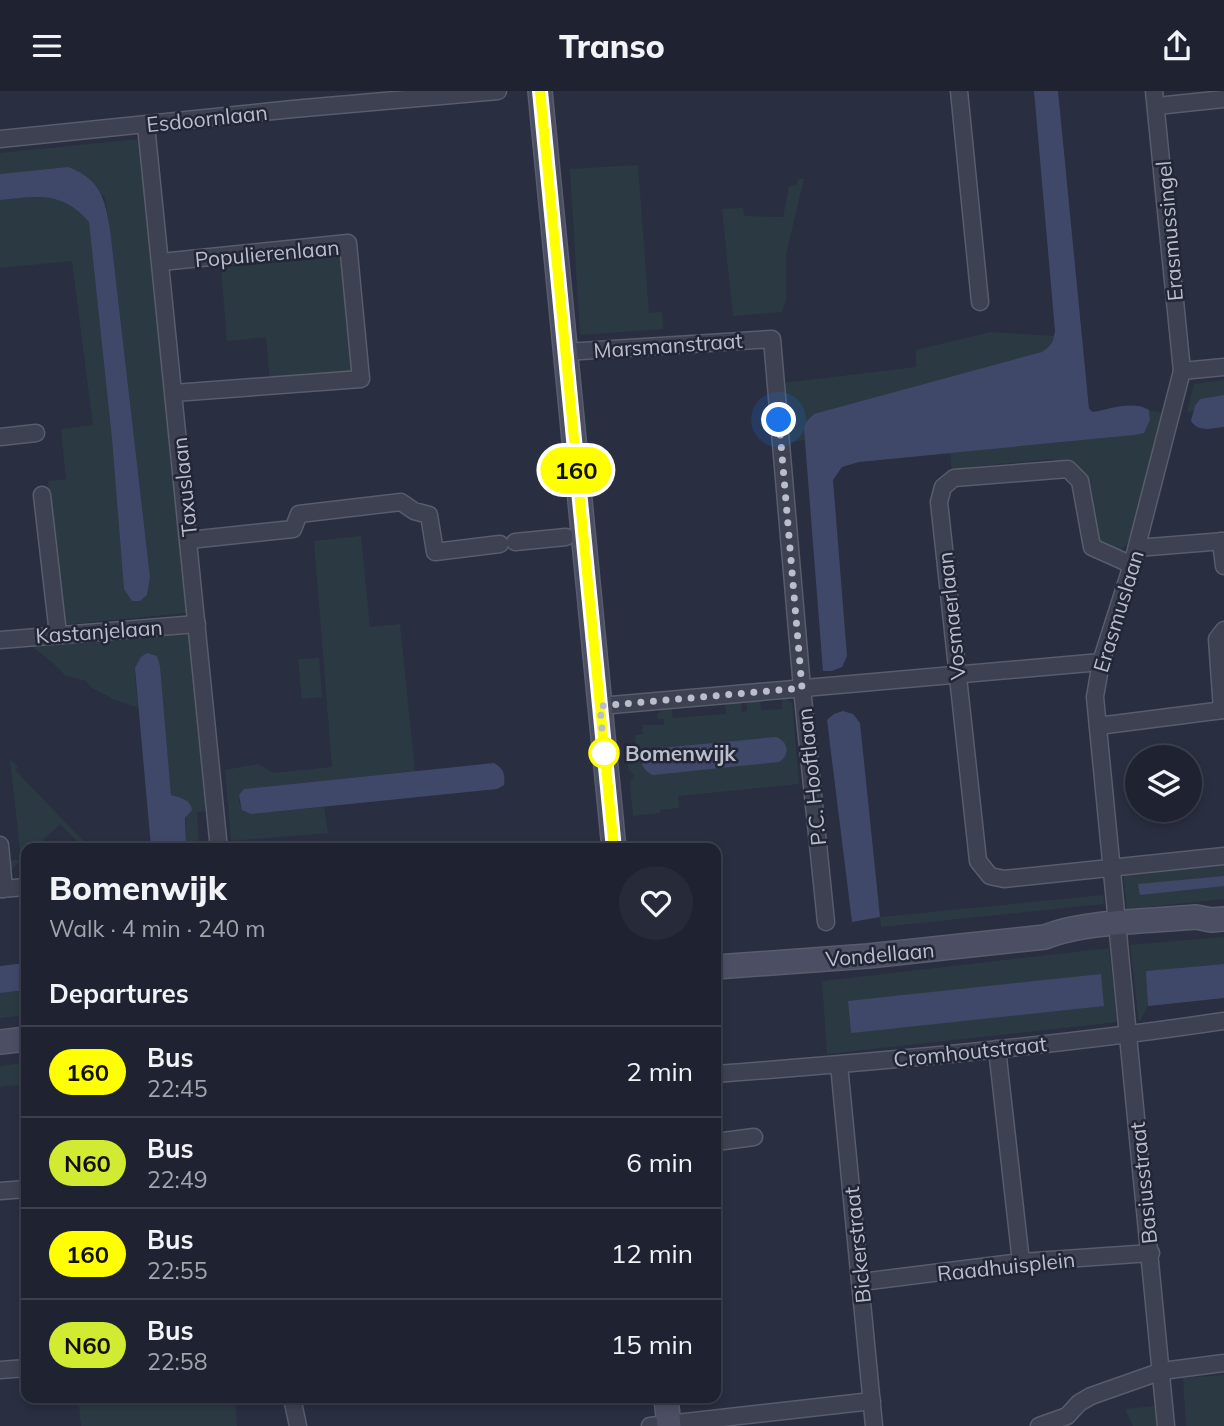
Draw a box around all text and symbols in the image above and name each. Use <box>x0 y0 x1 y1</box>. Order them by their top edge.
text: Transo <box>559 26 665 66</box>
icon: menu <box>28 27 66 65</box>
icon: share <box>1158 27 1196 65</box>
street label: Esdoornlaan <box>145 99 269 137</box>
street label: Erasmussingel <box>1150 160 1188 302</box>
street label: Populierenlaan <box>194 234 340 272</box>
street label: Marsmanstraat <box>592 327 744 363</box>
your location <box>761 402 796 437</box>
street label: Taxuslaan <box>166 436 202 538</box>
line badge: 160 <box>536 447 616 493</box>
text: 160 <box>554 455 598 485</box>
street label: Erasmuslaan <box>1087 547 1149 675</box>
street label: Vosmaerlaan <box>931 551 971 681</box>
street label: Kastanjelaan <box>35 614 163 648</box>
street label: P.C. Hooftlaan <box>791 707 831 847</box>
marker: Bomenwijk <box>589 738 619 768</box>
place label: Bomenwijk <box>625 740 736 766</box>
map controls <box>1125 745 1202 822</box>
button: layers <box>1125 745 1202 822</box>
button: heart <box>619 866 693 940</box>
text: Bomenwijk <box>49 867 227 908</box>
text: Walk · 4 min · 240 m <box>49 914 266 943</box>
street label: Vondellaan <box>824 936 936 972</box>
text: Departures <box>49 977 189 1010</box>
street label: Cromhoutstraat <box>892 1030 1048 1072</box>
text: Bus <box>147 1041 193 1074</box>
text: 2 min <box>626 1055 693 1088</box>
text: 160 <box>66 1057 109 1087</box>
text: 22:45 <box>147 1074 207 1103</box>
street label: Basiusstraat <box>1124 1121 1162 1245</box>
text: Bus <box>147 1132 193 1165</box>
text: 6 min <box>626 1146 693 1179</box>
text: N60 <box>64 1148 111 1178</box>
text: 22:49 <box>147 1165 207 1194</box>
street label: Bickerstraat <box>838 1186 876 1304</box>
text: Bus <box>147 1223 193 1256</box>
text: 12 min <box>611 1237 693 1270</box>
text: 160 <box>66 1239 109 1269</box>
street label: Raadhuisplein <box>936 1246 1076 1286</box>
text: 22:55 <box>147 1256 207 1285</box>
text: Bus <box>147 1314 193 1347</box>
text: 15 min <box>611 1328 693 1361</box>
text: N60 <box>64 1330 111 1360</box>
text: 22:58 <box>147 1347 207 1376</box>

